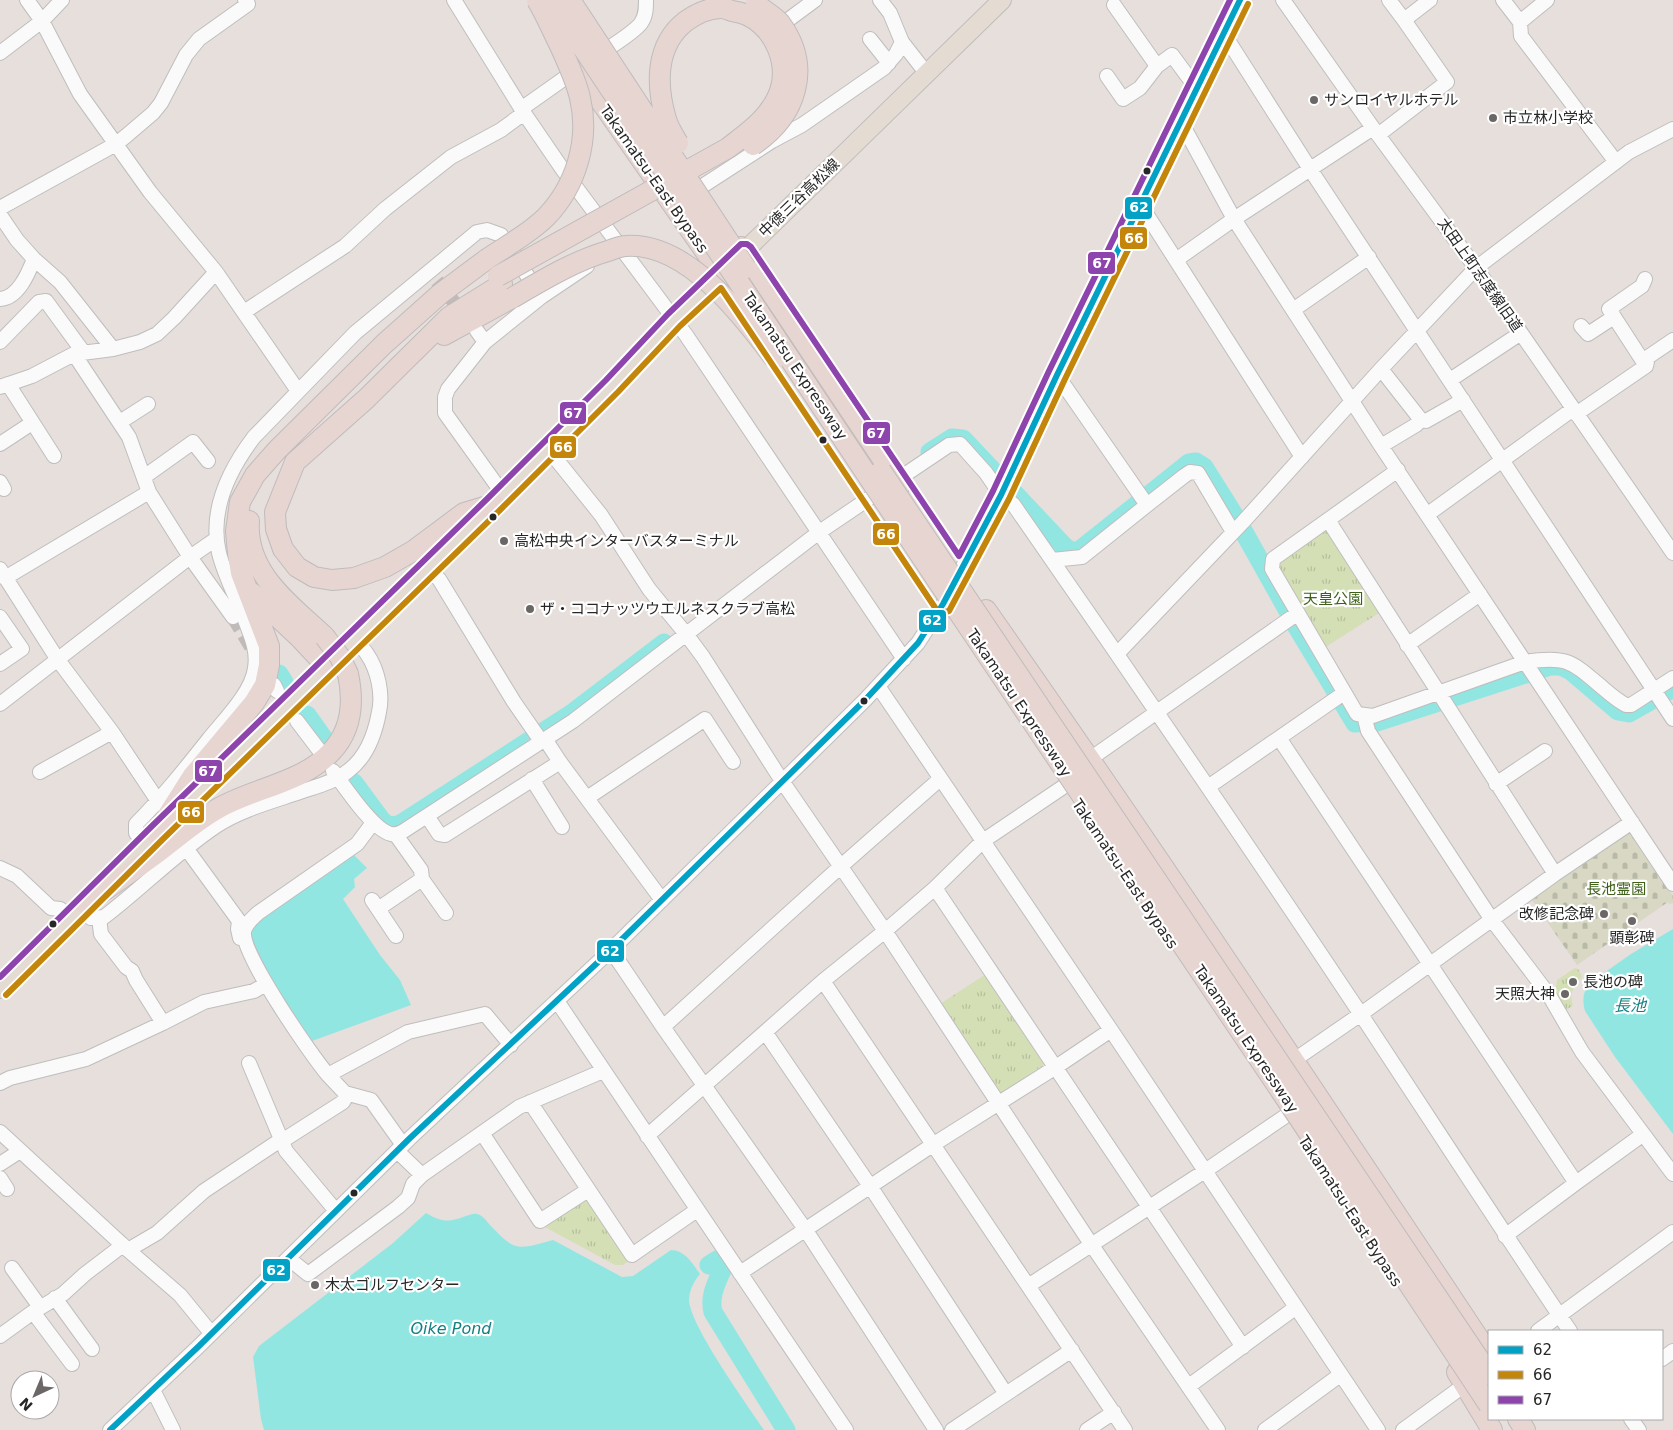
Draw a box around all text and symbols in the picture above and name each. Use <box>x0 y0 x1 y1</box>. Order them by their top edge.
place label: サンロイヤルホテル <box>1324 91 1459 109</box>
marker: サンロイヤルホテル <box>1308 94 1320 106</box>
street label: Takamatsu-East Bypass <box>595 101 712 257</box>
place label: 市立林小学校 <box>1503 109 1593 127</box>
marker: 市立林小学校 <box>1487 112 1499 124</box>
street label: 中徳三谷高松線 <box>755 155 843 241</box>
unlabelled marker <box>1142 166 1152 176</box>
line badge: 62 <box>1124 196 1153 220</box>
text: 62 <box>1129 199 1149 215</box>
street label: 太田上町志度線旧道 <box>1434 215 1526 335</box>
line badge: 66 <box>1119 226 1148 250</box>
text: 66 <box>1124 230 1144 246</box>
line badge: 67 <box>1087 251 1116 275</box>
text: 67 <box>1092 255 1112 271</box>
street label: Takamatsu Expressway <box>738 288 851 443</box>
line badge: 67 <box>559 401 587 425</box>
text: 67 <box>563 405 583 421</box>
line badge: 67 <box>862 421 891 445</box>
text: 67 <box>866 425 886 441</box>
line badge: 66 <box>549 435 577 459</box>
unlabelled marker <box>818 435 828 445</box>
text: 66 <box>553 439 573 455</box>
unlabelled marker <box>488 512 498 522</box>
line badge: 66 <box>872 522 900 546</box>
text: 66 <box>876 526 896 542</box>
place label: 高松中央インターバスターミナル <box>514 532 739 550</box>
marker: 高松中央インターバスターミナル <box>498 535 510 547</box>
park label: 天皇公園 <box>1303 590 1363 608</box>
place label: ザ・ココナッツウエルネスクラブ高松 <box>540 600 795 618</box>
marker: ザ・ココナッツウエルネスクラブ高松 <box>524 603 536 615</box>
line badge: 62 <box>918 609 947 633</box>
text: 62 <box>922 612 942 628</box>
street label: Takamatsu Expressway <box>962 625 1075 780</box>
unlabelled marker <box>859 696 869 706</box>
line badge: 67 <box>194 759 223 783</box>
text: 67 <box>198 763 218 779</box>
street label: Takamatsu-East Bypass <box>1068 795 1182 952</box>
line badge: 66 <box>177 800 205 824</box>
text: 66 <box>181 804 201 820</box>
park label: 長池霊園 <box>1586 880 1646 898</box>
place label: 改修記念碑 <box>1519 905 1594 923</box>
marker: 改修記念碑 <box>1598 908 1610 920</box>
marker: 顕彰碑 <box>1626 915 1638 927</box>
unlabelled marker <box>48 919 58 929</box>
place label: 顕彰碑 <box>1609 929 1655 947</box>
line badge: 62 <box>596 939 625 963</box>
text: 62 <box>600 943 620 959</box>
street label: Takamatsu Expressway <box>1189 961 1302 1116</box>
place label: 長池の碑 <box>1583 973 1643 991</box>
marker: 長池の碑 <box>1567 976 1579 988</box>
place label: 天照大神 <box>1495 985 1555 1003</box>
marker: 天照大神 <box>1559 988 1571 1000</box>
water label: 長池 <box>1614 996 1648 1015</box>
street label: Takamatsu-East Bypass <box>1294 1131 1406 1290</box>
unlabelled marker <box>349 1188 359 1198</box>
line badge: 62 <box>262 1258 291 1282</box>
text: 62 <box>266 1262 286 1278</box>
place label: 木太ゴルフセンター <box>325 1276 460 1294</box>
marker: 木太ゴルフセンター <box>309 1279 321 1291</box>
water label: Oike Pond <box>411 1319 492 1338</box>
legend <box>1488 1330 1663 1420</box>
text: 62 <box>1533 1341 1552 1359</box>
text: 66 <box>1533 1366 1552 1384</box>
north arrow <box>10 1370 60 1420</box>
text: 67 <box>1533 1391 1552 1409</box>
text: N <box>16 1395 36 1414</box>

